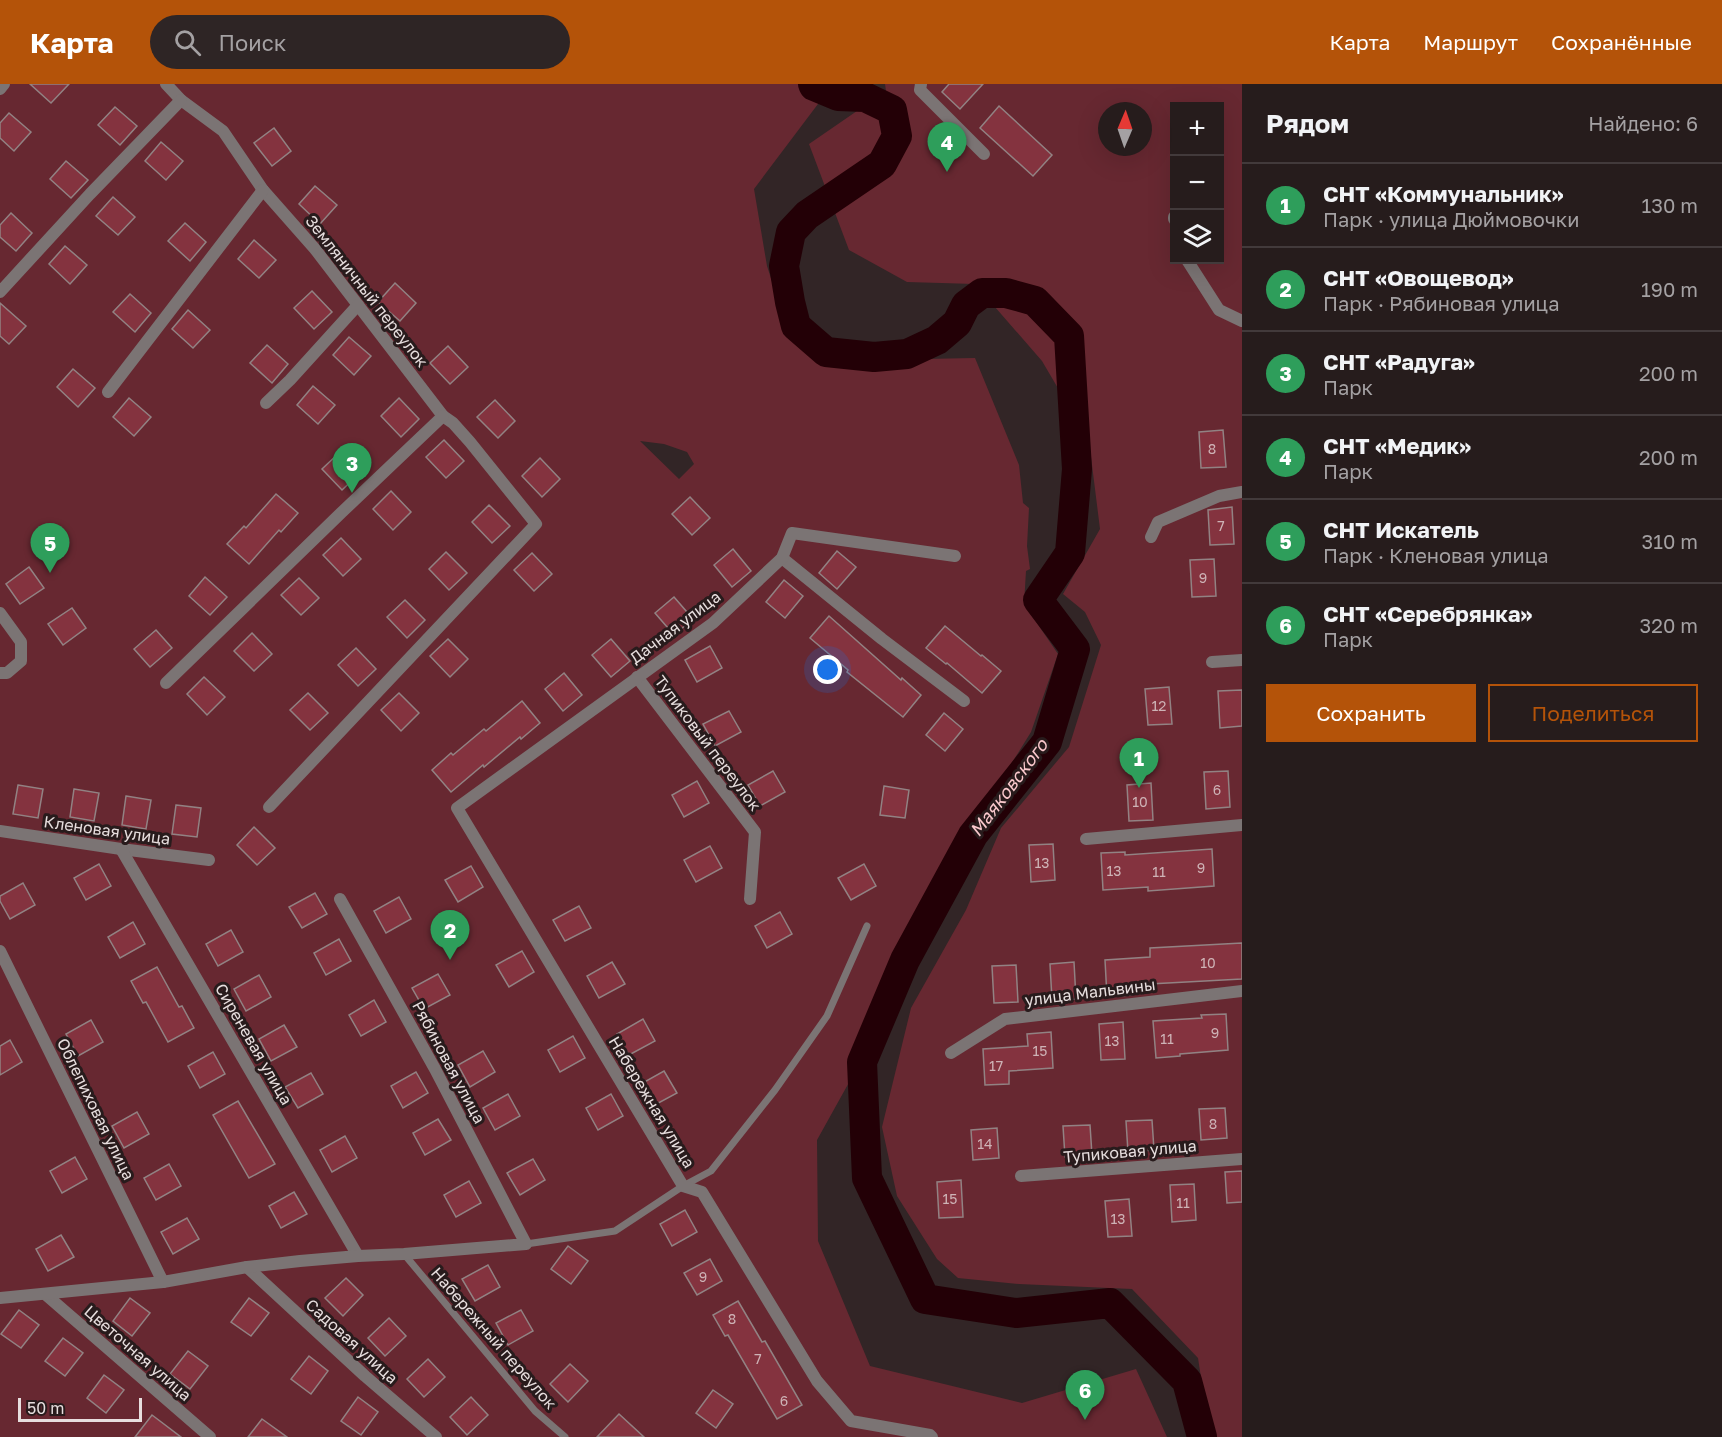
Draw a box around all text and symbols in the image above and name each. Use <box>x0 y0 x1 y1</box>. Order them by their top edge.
search box <box>150 15 570 69</box>
text: Карта <box>30 26 114 59</box>
icon: search <box>171 26 204 59</box>
text: Поиск <box>219 29 286 56</box>
text: Карта <box>1329 29 1390 55</box>
text: Маршрут <box>1423 29 1518 55</box>
text: Сохранённые <box>1551 29 1692 55</box>
north arrow <box>1098 102 1152 156</box>
map controls <box>1170 102 1224 264</box>
button: + <box>1170 102 1224 156</box>
text: Рядом <box>1266 108 1349 139</box>
text: Найдено: 6 <box>1588 111 1698 135</box>
pin: 4 <box>928 122 966 172</box>
button: − <box>1170 156 1224 210</box>
text: СНТ «Коммунальник» <box>1323 180 1563 207</box>
text: 1 <box>1280 193 1291 217</box>
text: 130 m <box>1642 193 1698 217</box>
text: Парк · улица Дюймовочки <box>1323 207 1580 231</box>
button: layers <box>1170 210 1224 264</box>
street label: Земляничный переулок <box>301 211 433 371</box>
text: СНТ «Овощевод» <box>1323 264 1513 291</box>
text: 2 <box>1279 277 1292 301</box>
text: 190 m <box>1641 277 1698 301</box>
text: Парк · Рябиновая улица <box>1323 291 1560 315</box>
text: СНТ «Радуга» <box>1323 348 1475 375</box>
text: 3 <box>1279 361 1292 385</box>
text: 200 m <box>1639 361 1698 385</box>
text: Парк <box>1323 375 1373 399</box>
text: СНТ «Медик» <box>1323 432 1471 459</box>
house number: 8 <box>1208 440 1216 457</box>
pin: 3 <box>332 444 372 493</box>
text: 4 <box>1279 445 1292 469</box>
text: 200 m <box>1639 445 1698 469</box>
text: Парк <box>1323 459 1373 483</box>
text: СНТ Искатель <box>1323 516 1479 543</box>
house number: 7 <box>1217 517 1225 534</box>
pin: 5 <box>31 524 70 573</box>
text: 5 <box>1279 529 1292 553</box>
text: 310 m <box>1642 529 1698 553</box>
text: Парк · Кленовая улица <box>1323 543 1549 567</box>
house number: 9 <box>1199 569 1207 586</box>
street label: Дачная улица <box>626 586 724 668</box>
text: СНТ «Серебрянка» <box>1323 600 1532 627</box>
text: 6 <box>1279 613 1292 637</box>
text: 320 m <box>1640 613 1698 637</box>
text: Парк <box>1323 627 1373 651</box>
your location <box>813 655 842 684</box>
street label: Тупиковый переулок <box>651 671 765 815</box>
button: Сохранить <box>1266 684 1476 742</box>
button: Поделиться <box>1488 684 1698 742</box>
house number: 12 <box>1152 697 1166 714</box>
water label: Маяковского <box>964 733 1053 840</box>
pin: 1 <box>1120 738 1158 788</box>
house number: 6 <box>1213 781 1221 798</box>
house number: 10 <box>1132 793 1148 810</box>
street label: Кленовая улица <box>42 811 172 849</box>
house number: 13 <box>1035 854 1049 871</box>
house number: 9 <box>1197 859 1205 876</box>
house number: 13 <box>1107 862 1121 879</box>
house number: 11 <box>1152 863 1166 880</box>
pin: 2 <box>430 910 470 960</box>
house number: 10 <box>1200 954 1216 971</box>
street label: улица Мальвины <box>1023 974 1157 1010</box>
street label: Сиреневая улица <box>211 980 297 1108</box>
street label: Рябиновая улица <box>408 997 490 1127</box>
house number: 9 <box>1211 1024 1219 1041</box>
house number: 11 <box>1160 1030 1174 1047</box>
street label: Набережная улица <box>605 1032 699 1172</box>
house number: 13 <box>1105 1032 1119 1049</box>
street label: Облепиховая улица <box>53 1035 139 1183</box>
house number: 15 <box>1033 1042 1047 1059</box>
house number: 17 <box>989 1057 1003 1074</box>
house number: 8 <box>1209 1115 1217 1132</box>
house number: 14 <box>977 1135 993 1152</box>
street label: Тупиковая улица <box>1063 1135 1197 1167</box>
house number: 15 <box>943 1190 957 1207</box>
house number: 11 <box>1176 1194 1190 1211</box>
house number: 13 <box>1111 1210 1125 1227</box>
street label: Набережный переулок <box>427 1263 561 1413</box>
house number: 9 <box>699 1268 707 1285</box>
street label: Садовая улица <box>302 1294 402 1388</box>
street label: Цветочная улица <box>80 1301 196 1405</box>
house number: 8 <box>728 1310 736 1327</box>
house number: 7 <box>754 1350 762 1367</box>
pin: 6 <box>1066 1370 1104 1420</box>
house number: 6 <box>780 1392 788 1409</box>
scale bar <box>18 1395 142 1422</box>
text: 50 m <box>27 1398 64 1418</box>

